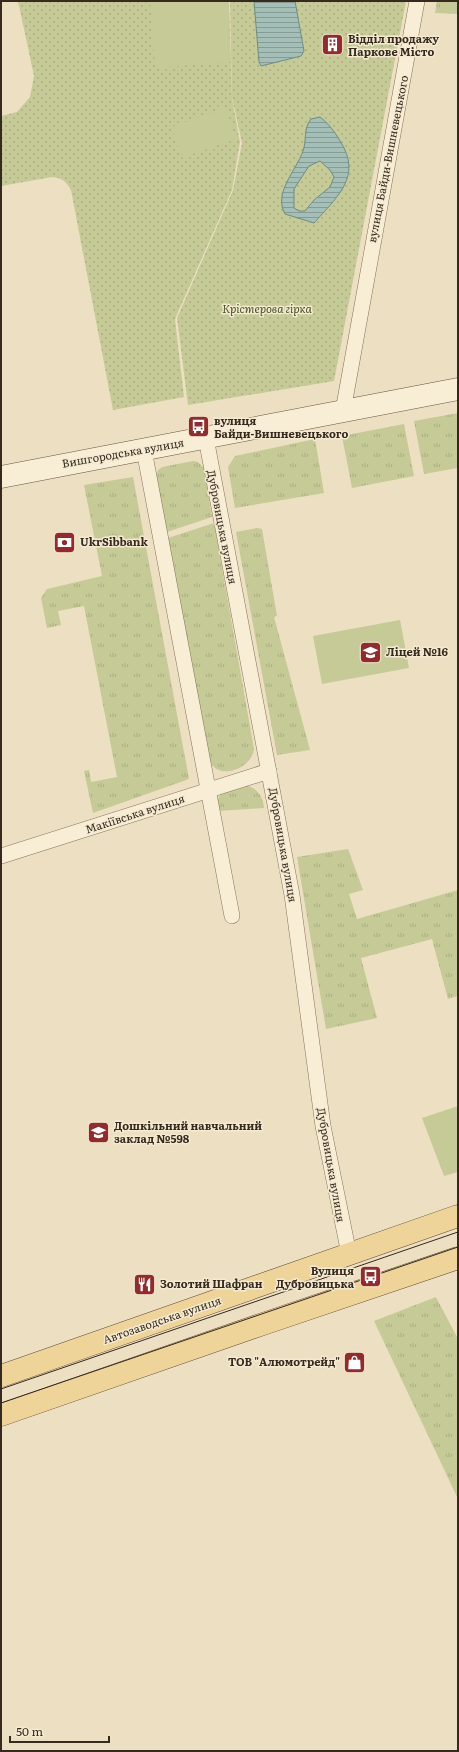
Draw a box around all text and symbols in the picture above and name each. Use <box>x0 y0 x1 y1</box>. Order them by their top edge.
place label: Відділ продажу Паркове Місто <box>348 30 439 59</box>
building icon: Відділ продажу Паркове Місто <box>320 32 346 58</box>
street label: вулиця Байди-Вишневецького <box>363 74 411 244</box>
park label: Крістерова гірка <box>222 300 312 316</box>
place label: вулиця Байди-Вишневецького <box>214 412 348 441</box>
bus stop icon: вулиця Байди-Вишневецького <box>185 414 211 440</box>
street label: Вишгородська вулиця <box>61 433 185 471</box>
street label: Дубровицька вулиця <box>204 468 242 586</box>
bank icon: UkrSibbank <box>52 529 78 555</box>
place label: UkrSibbank <box>80 533 148 549</box>
school or university icon: Ліцей №16 <box>358 639 384 665</box>
place label: Ліцей №16 <box>386 643 448 659</box>
street label: Дубровицька вулиця <box>266 786 302 904</box>
street label: Макіївська вулиця <box>83 789 187 837</box>
street label: Дубровицька вулиця <box>314 1106 350 1224</box>
place label: Дошкільний навчальний заклад №598 <box>114 1117 262 1146</box>
school or university icon: Дошкільний навчальний заклад №598 <box>85 1119 111 1145</box>
place label: Вулиця Дубровицька <box>276 1262 355 1291</box>
bus stop icon: Вулиця Дубровицька <box>357 1264 383 1290</box>
restaurant icon: Золотий Шафран <box>131 1271 157 1297</box>
place label: Золотий Шафран <box>160 1275 263 1291</box>
street label: Автозаводська вулиця <box>100 1291 223 1347</box>
shop icon: ТОВ "Алюмотрейд" <box>342 1349 368 1375</box>
place label: ТОВ "Алюмотрейд" <box>228 1353 340 1369</box>
scale bar <box>10 1718 109 1744</box>
text: 50 m <box>16 1722 43 1740</box>

